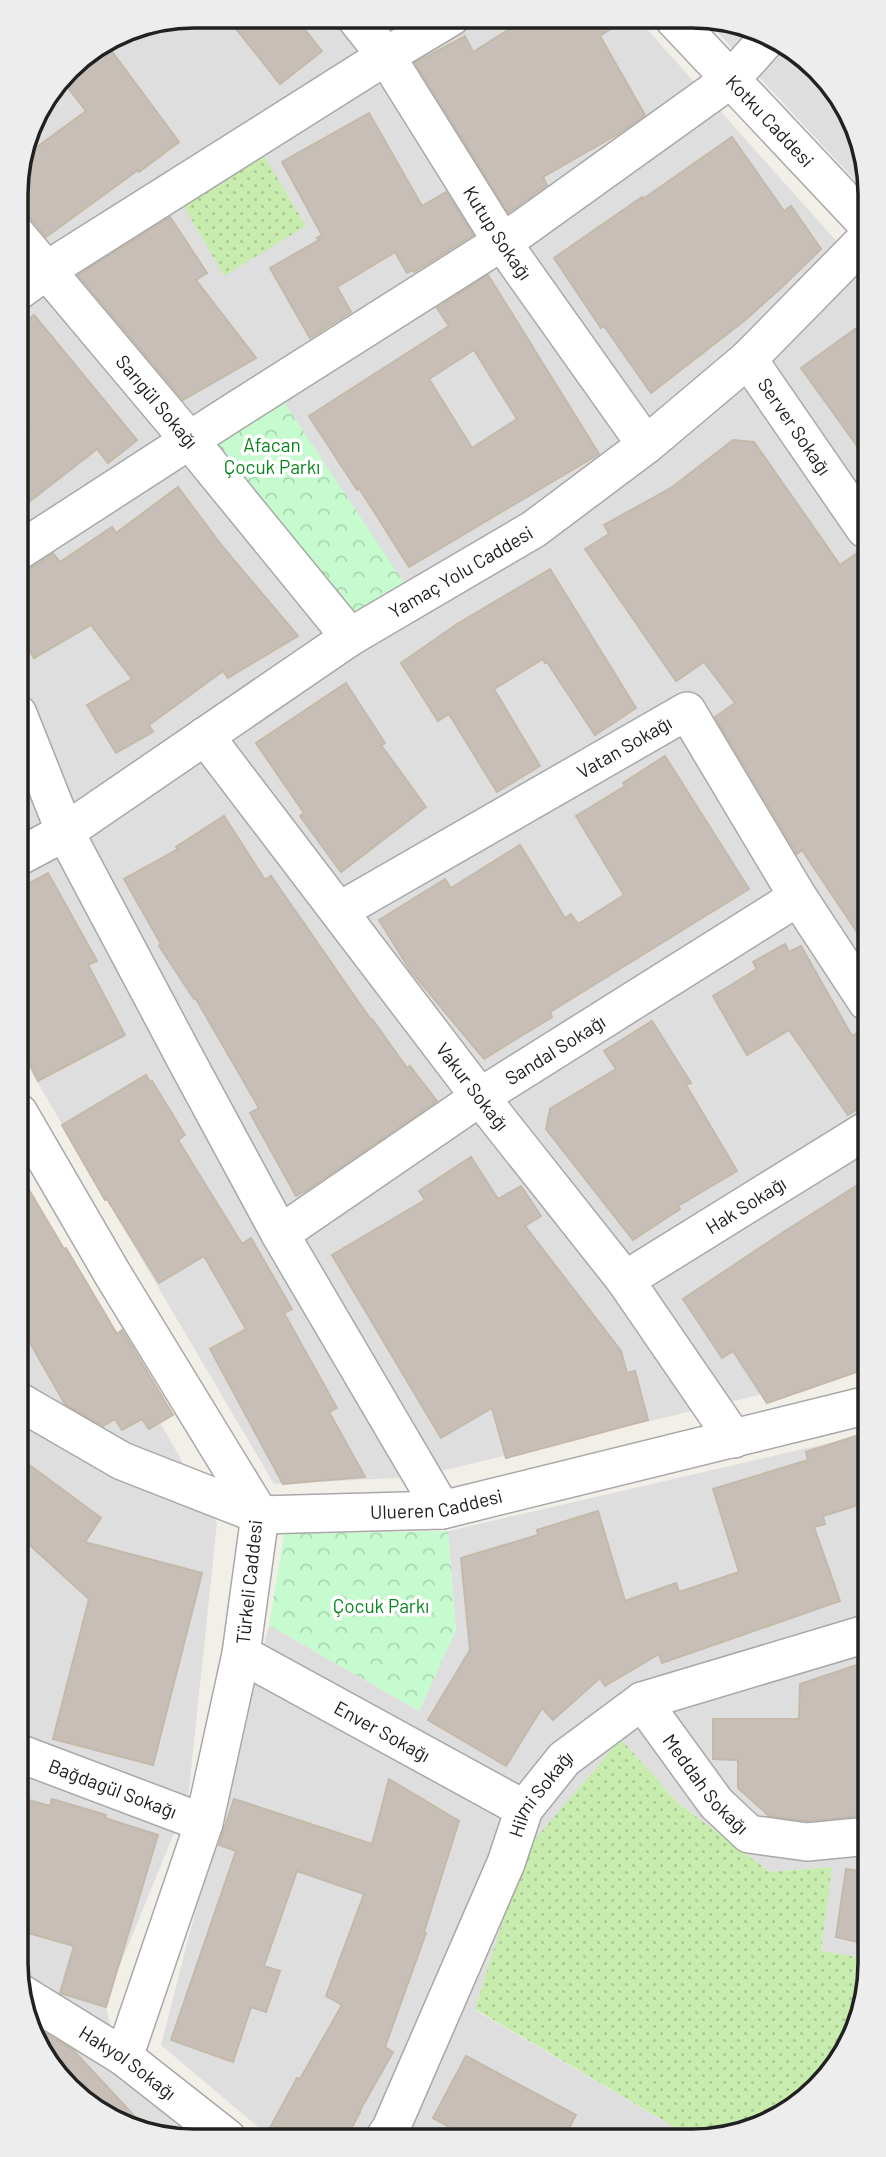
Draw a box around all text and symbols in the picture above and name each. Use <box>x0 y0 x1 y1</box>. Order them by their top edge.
street label: Kotku Caddesi <box>722 70 819 171</box>
street label: Kutup Sokağı <box>459 181 537 284</box>
street label: Sarıgül Sokağı <box>111 350 203 453</box>
street label: Server Sokağı <box>753 373 836 479</box>
park label: Afacan Çocuk Parkı <box>224 433 320 478</box>
street label: Yamaç Yolu Caddesi <box>384 520 537 623</box>
street label: Vatan Sokağı <box>573 710 675 783</box>
street label: Sandal Sokağı <box>500 1009 609 1089</box>
street label: Vakur Sokağı <box>432 1038 514 1135</box>
street label: Hak Sokağı <box>701 1171 790 1238</box>
street label: Ulueren Caddesi <box>370 1484 505 1523</box>
street label: Türkeli Caddesi <box>231 1518 266 1645</box>
park label: Çocuk Parkı <box>333 1594 429 1617</box>
street label: Enver Sokağı <box>330 1695 434 1766</box>
street label: Meddah Sokağı <box>659 1729 754 1839</box>
street label: Hilmi Sokağı <box>503 1745 577 1840</box>
street label: Bağdagül Sokağı <box>46 1754 180 1823</box>
street label: Hakyol Sokağı <box>75 2020 181 2104</box>

